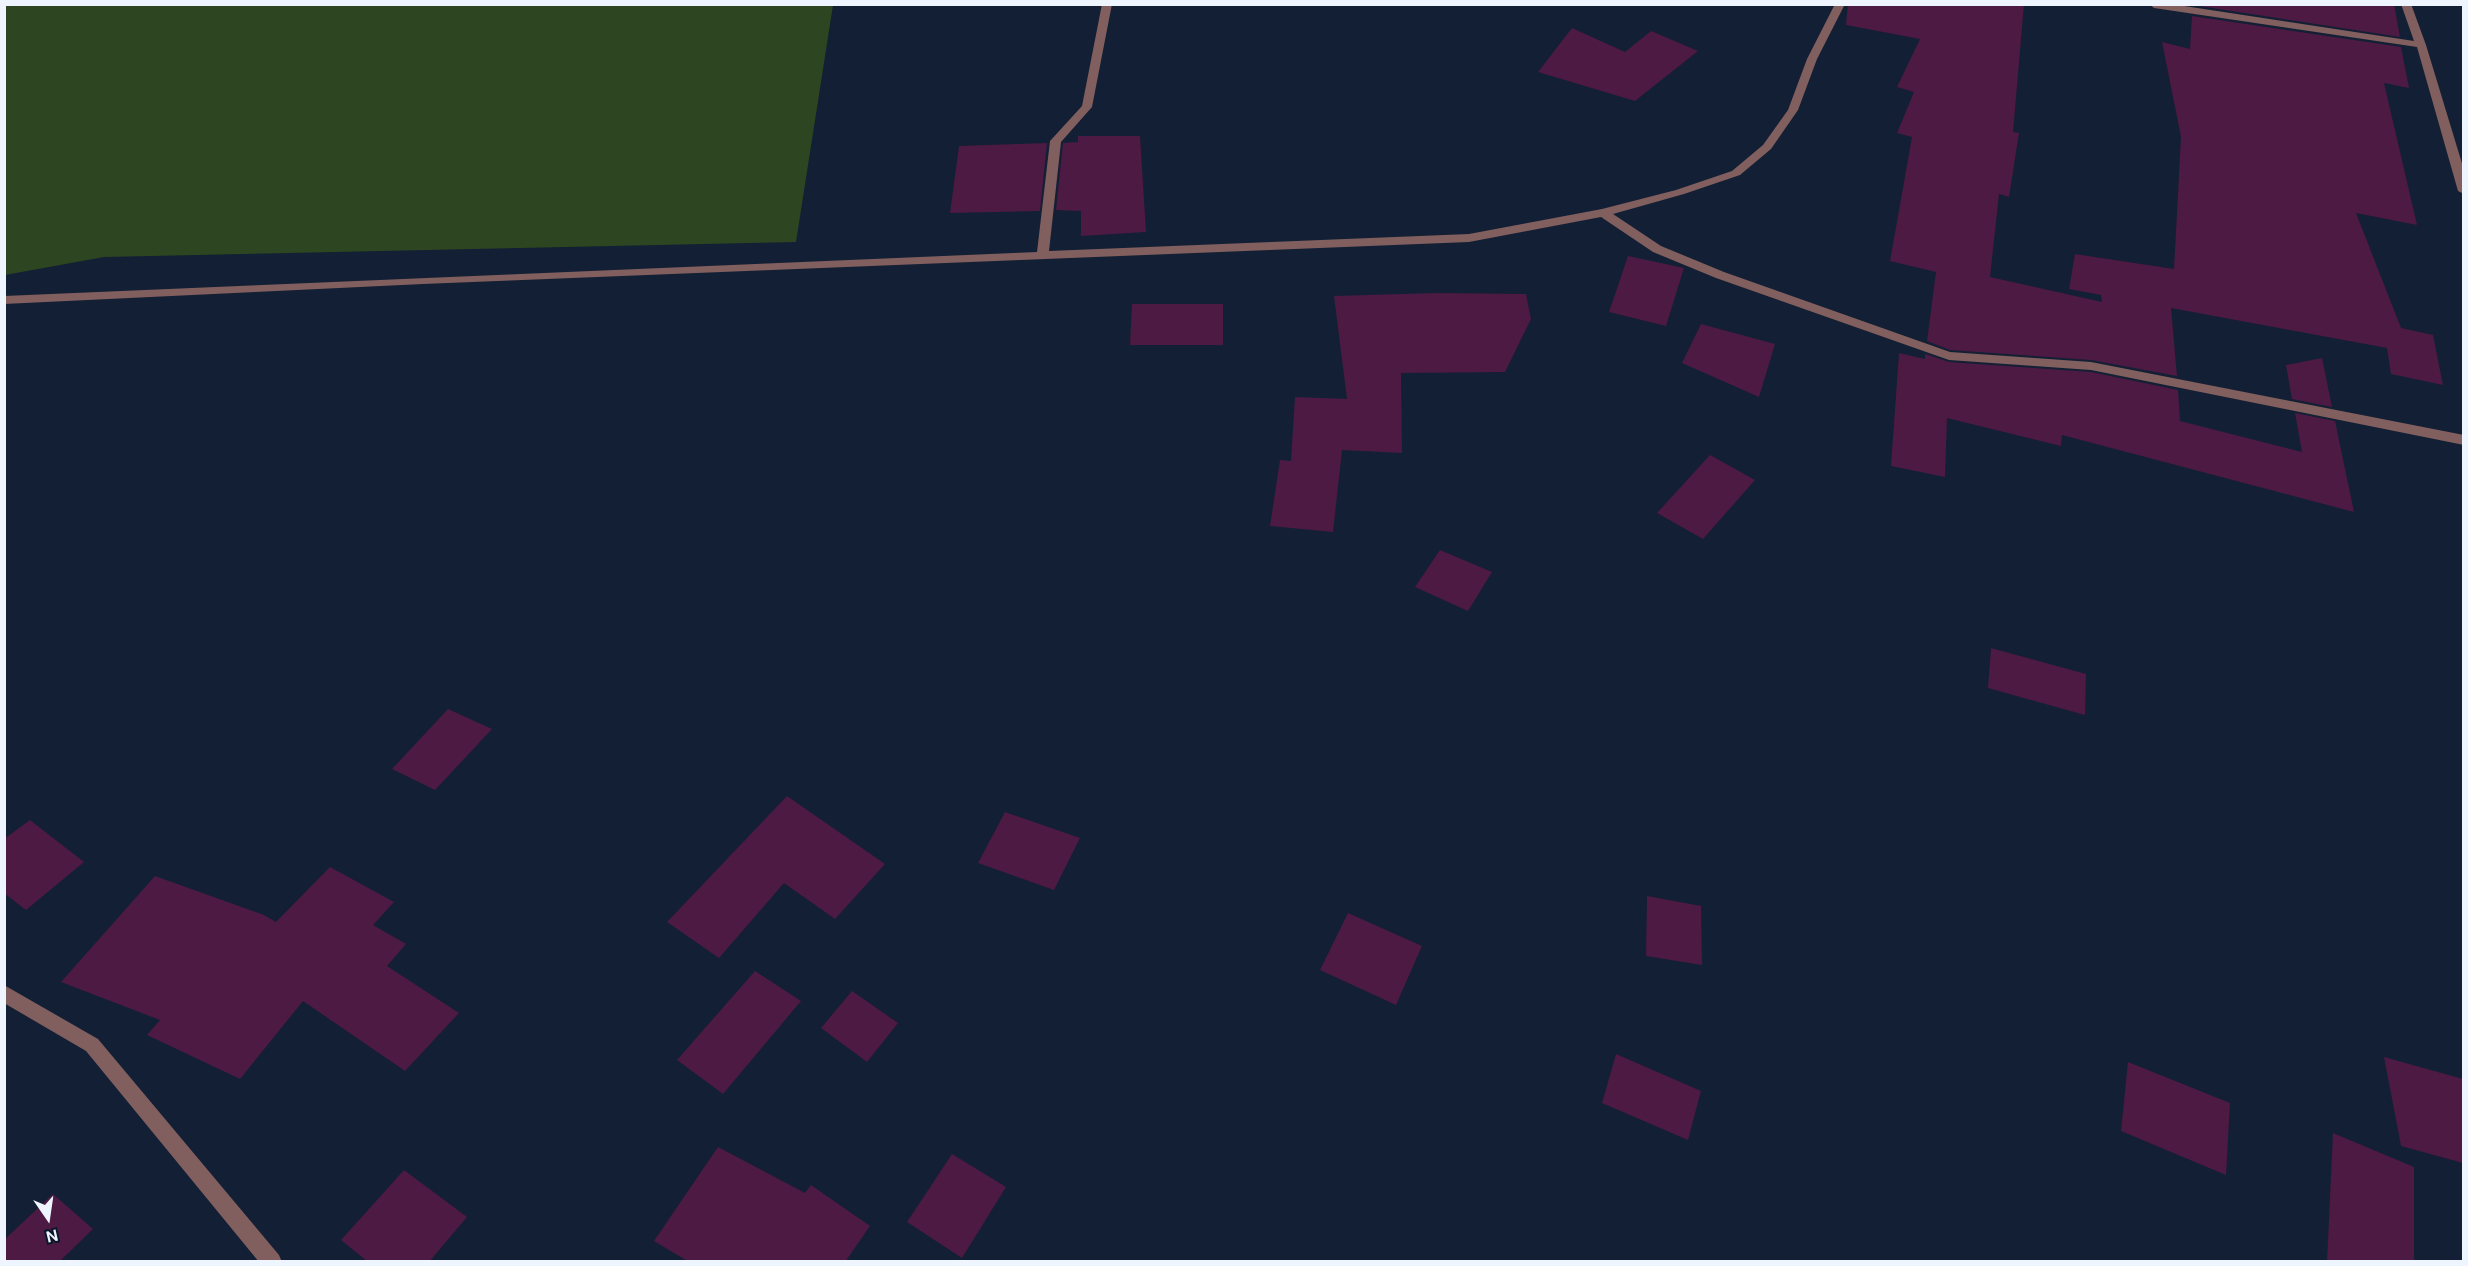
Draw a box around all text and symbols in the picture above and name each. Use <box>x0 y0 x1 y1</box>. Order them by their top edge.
north arrow <box>18 1188 78 1248</box>
text: N <box>44 1224 60 1248</box>

